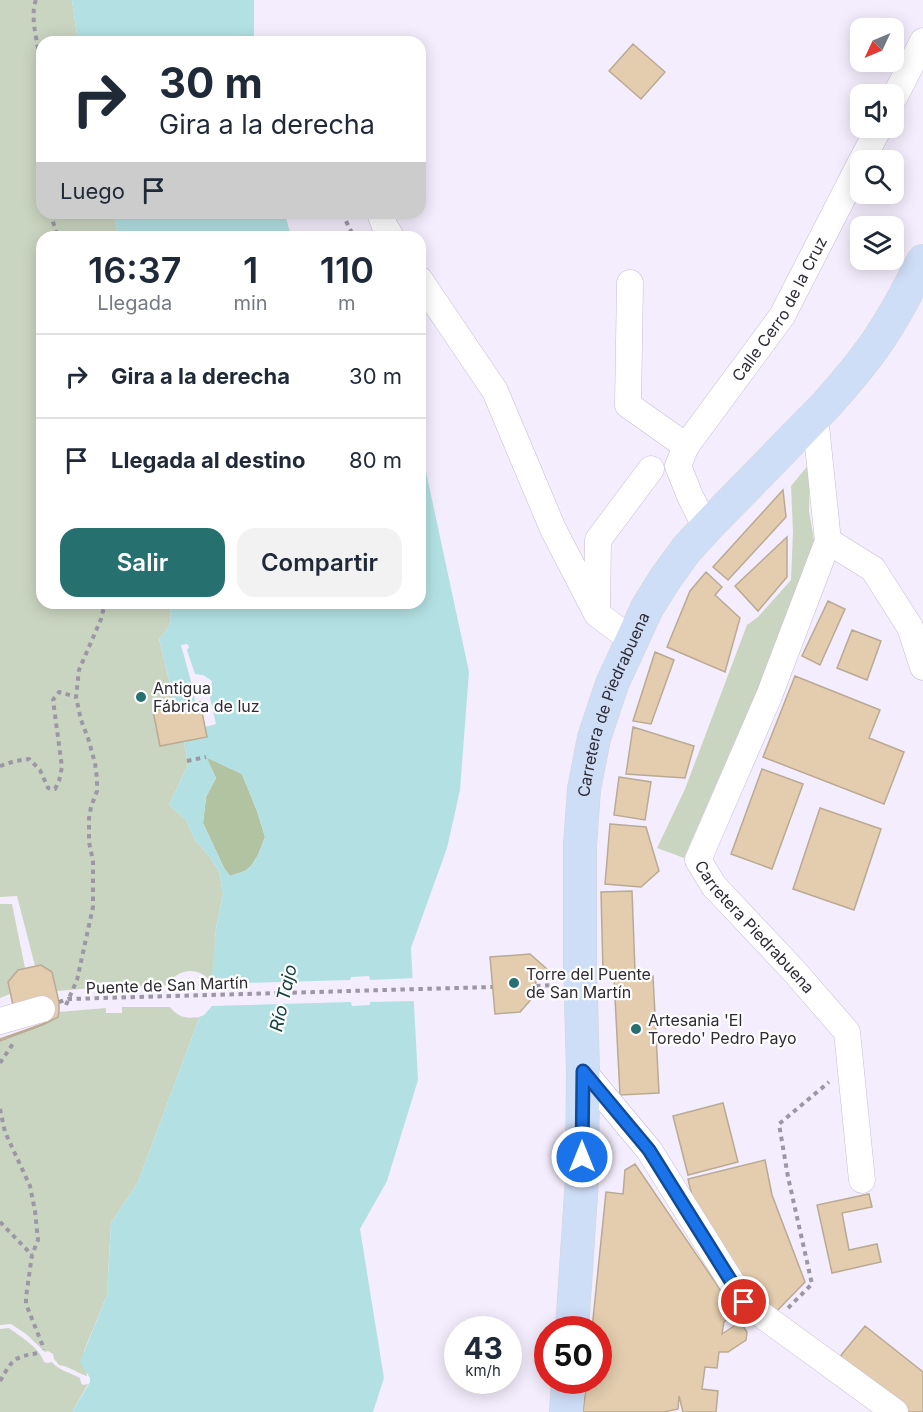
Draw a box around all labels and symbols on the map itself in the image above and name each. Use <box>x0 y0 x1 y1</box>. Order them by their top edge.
north arrow <box>850 18 904 72</box>
street label: Calle Cerro de la Cruz <box>727 233 831 385</box>
street label: Carretera de Piedrabuena <box>573 609 654 798</box>
place label: Antigua Fábrica de luz <box>153 678 260 716</box>
marker: Antigua Fábrica de luz <box>134 690 148 704</box>
street label: Carretera Piedrabuena <box>691 857 819 997</box>
water label: Río Tajo <box>265 962 301 1034</box>
place label: Torre del Puente de San Martín <box>526 964 651 1002</box>
street label: Puente de San Martín <box>85 972 249 998</box>
marker: Torre del Puente de San Martín <box>507 976 521 990</box>
place label: Artesania 'El Toredo' Pedro Payo <box>648 1010 797 1048</box>
marker: Artesania 'El Toredo' Pedro Payo <box>629 1022 643 1036</box>
position arrow <box>550 1125 614 1189</box>
pin <box>718 1276 769 1327</box>
speed limit sign: 50 <box>534 1316 612 1394</box>

